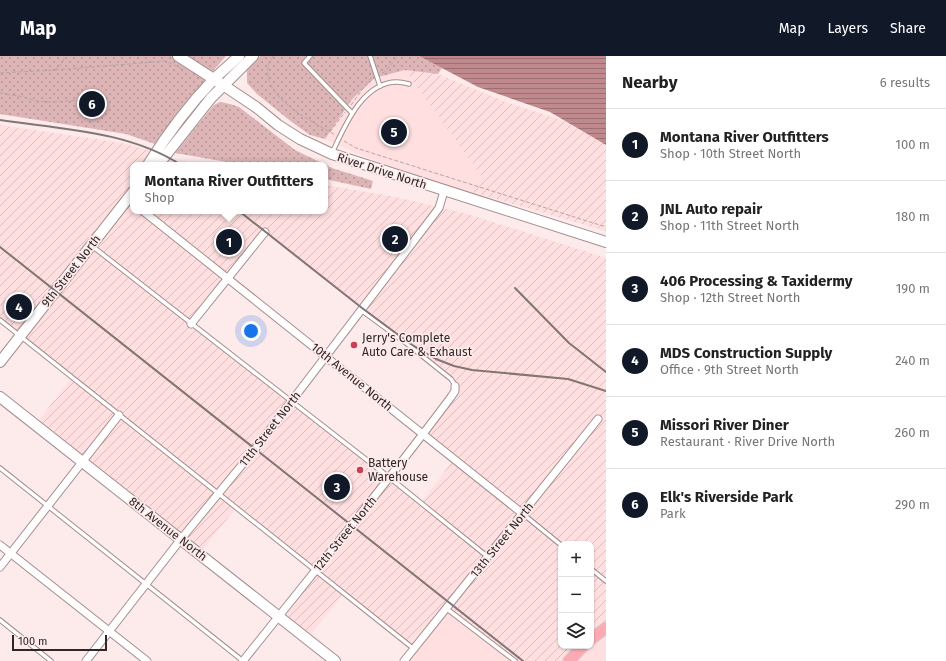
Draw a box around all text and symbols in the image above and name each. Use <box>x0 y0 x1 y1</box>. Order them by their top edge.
text: Map <box>20 17 57 40</box>
text: Map <box>779 20 805 37</box>
text: Layers <box>827 20 868 37</box>
text: Share <box>890 20 926 37</box>
text: Nearby <box>622 72 677 93</box>
text: 6 results <box>880 75 930 90</box>
pin: 6 <box>79 89 105 119</box>
pin: 5 <box>381 117 407 147</box>
text: Montana River Outfitters <box>660 128 829 146</box>
text: 1 <box>632 137 638 152</box>
text: 100 m <box>895 137 930 152</box>
text: Shop · 10th Street North <box>660 146 801 161</box>
street label: River Drive North <box>335 150 429 192</box>
popup <box>130 162 328 214</box>
text: Montana River Outfitters <box>145 172 313 190</box>
text: Shop <box>145 190 175 205</box>
text: JNL Auto repair <box>660 200 762 218</box>
text: 2 <box>632 209 638 224</box>
text: 180 m <box>895 209 930 224</box>
text: Shop · 11th Street North <box>660 218 799 233</box>
pin: 2 <box>382 224 408 254</box>
pin: 1 <box>216 227 242 257</box>
street label: 9th Street North <box>38 232 104 310</box>
text: 406 Processing & Taxidermy <box>660 272 853 290</box>
text: 3 <box>632 281 638 296</box>
text: 190 m <box>896 281 930 296</box>
text: Shop · 12th Street North <box>660 290 800 305</box>
pin: 4 <box>6 292 32 322</box>
your location <box>241 321 261 341</box>
place label: Jerry's Complete Auto Care & Exhaust <box>362 331 473 359</box>
street label: 10th Avenue North <box>308 340 396 414</box>
marker: Jerry's Complete Auto Care & Exhaust <box>349 340 359 350</box>
text: MDS Construction Supply <box>660 344 832 362</box>
text: 4 <box>631 353 639 368</box>
text: 240 m <box>895 353 930 368</box>
text: Office · 9th Street North <box>660 362 799 377</box>
street label: 11th Street North <box>236 389 304 469</box>
text: Missori River Diner <box>660 416 789 434</box>
text: 5 <box>632 425 638 440</box>
text: 260 m <box>895 425 930 440</box>
text: Restaurant · River Drive North <box>660 434 835 449</box>
place label: Battery Warehouse <box>368 456 428 484</box>
marker: Battery Warehouse <box>355 465 365 475</box>
pin: 3 <box>324 472 350 502</box>
text: Elk's Riverside Park <box>660 488 793 506</box>
street label: 8th Avenue North <box>126 494 210 564</box>
street label: 12th Street North <box>310 494 380 574</box>
text: 6 <box>631 497 639 512</box>
text: 290 m <box>895 497 930 512</box>
street label: 13th Street North <box>467 500 537 580</box>
text: Park <box>660 506 686 521</box>
map controls <box>558 541 594 649</box>
button: + <box>558 541 594 577</box>
button: − <box>558 577 594 613</box>
button: layers <box>558 613 594 649</box>
scale bar <box>12 633 107 652</box>
text: 100 m <box>18 635 47 648</box>

